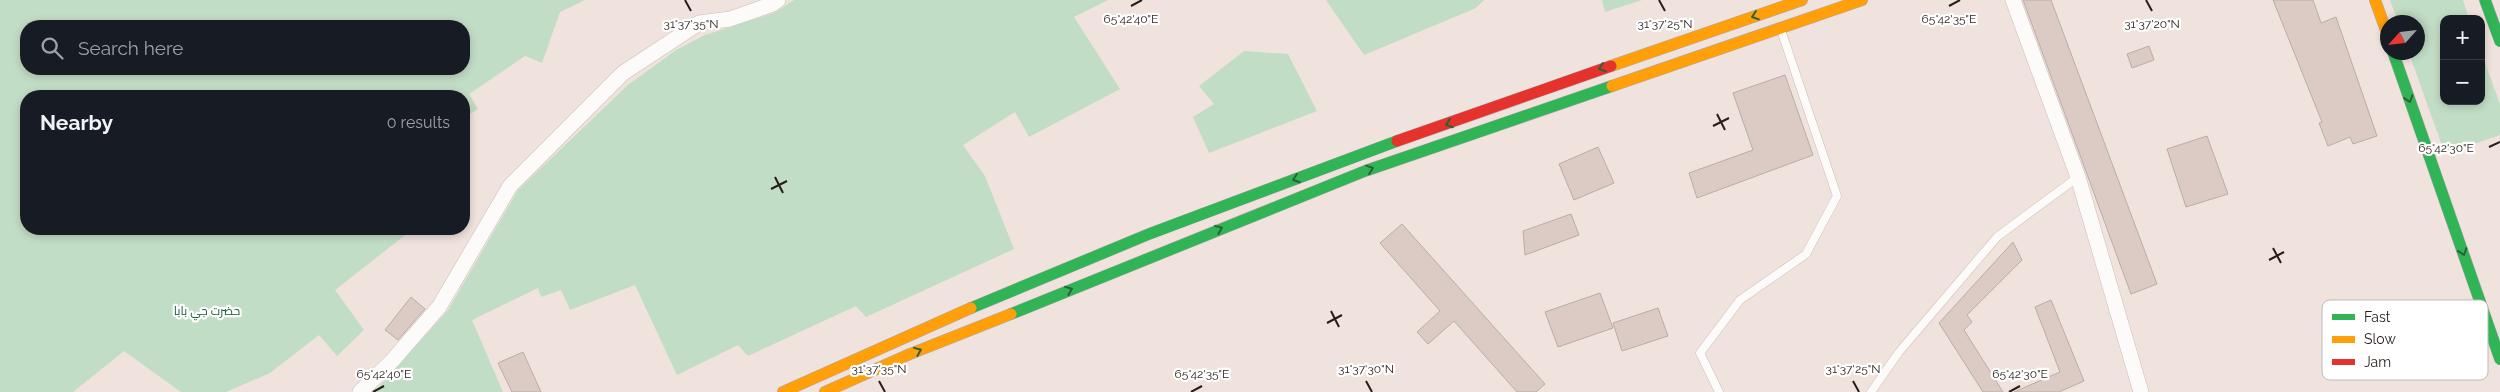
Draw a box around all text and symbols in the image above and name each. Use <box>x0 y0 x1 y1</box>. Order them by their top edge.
one-way arrow <box>1752 10 1760 20</box>
text: 65°42'40"E <box>1104 12 1158 26</box>
text: 65°42'35"E <box>1922 12 1976 26</box>
north arrow <box>2380 15 2425 60</box>
map controls <box>2440 15 2485 105</box>
button: + <box>2440 15 2485 60</box>
text: 31°37'35"N <box>663 17 719 31</box>
text: 31°37'25"N <box>1638 17 1692 31</box>
text: 31°37'20"N <box>2124 17 2180 31</box>
search box <box>20 20 470 75</box>
icon: search <box>38 34 66 62</box>
text: Search here <box>78 37 184 59</box>
button: − <box>2440 60 2485 105</box>
one-way arrow <box>1598 63 1606 73</box>
one-way arrow <box>2403 94 2413 102</box>
text: Nearby <box>40 110 113 135</box>
text: 0 results <box>387 113 450 132</box>
one-way arrow <box>1445 118 1454 128</box>
text: 65°42'30"E <box>2418 141 2474 155</box>
one-way arrow <box>1366 165 1374 175</box>
one-way arrow <box>1292 173 1301 183</box>
one-way arrow <box>1214 225 1223 235</box>
one-way arrow <box>2457 247 2467 256</box>
one-way arrow <box>1064 286 1072 296</box>
legend <box>2322 300 2488 380</box>
park label: حضرت جي بابا <box>174 304 240 321</box>
text: Fast <box>2364 309 2391 325</box>
text: Slow <box>2364 331 2396 347</box>
one-way arrow <box>913 347 922 357</box>
text: Jam <box>2364 354 2391 370</box>
text: 31°37'35"N <box>851 362 907 376</box>
text: 31°37'30"N <box>1338 362 1394 376</box>
text: 31°37'25"N <box>1826 362 1880 376</box>
text: 65°42'40"E <box>357 367 411 381</box>
text: 65°42'35"E <box>1175 367 1229 381</box>
text: 65°42'30"E <box>1992 367 2048 381</box>

